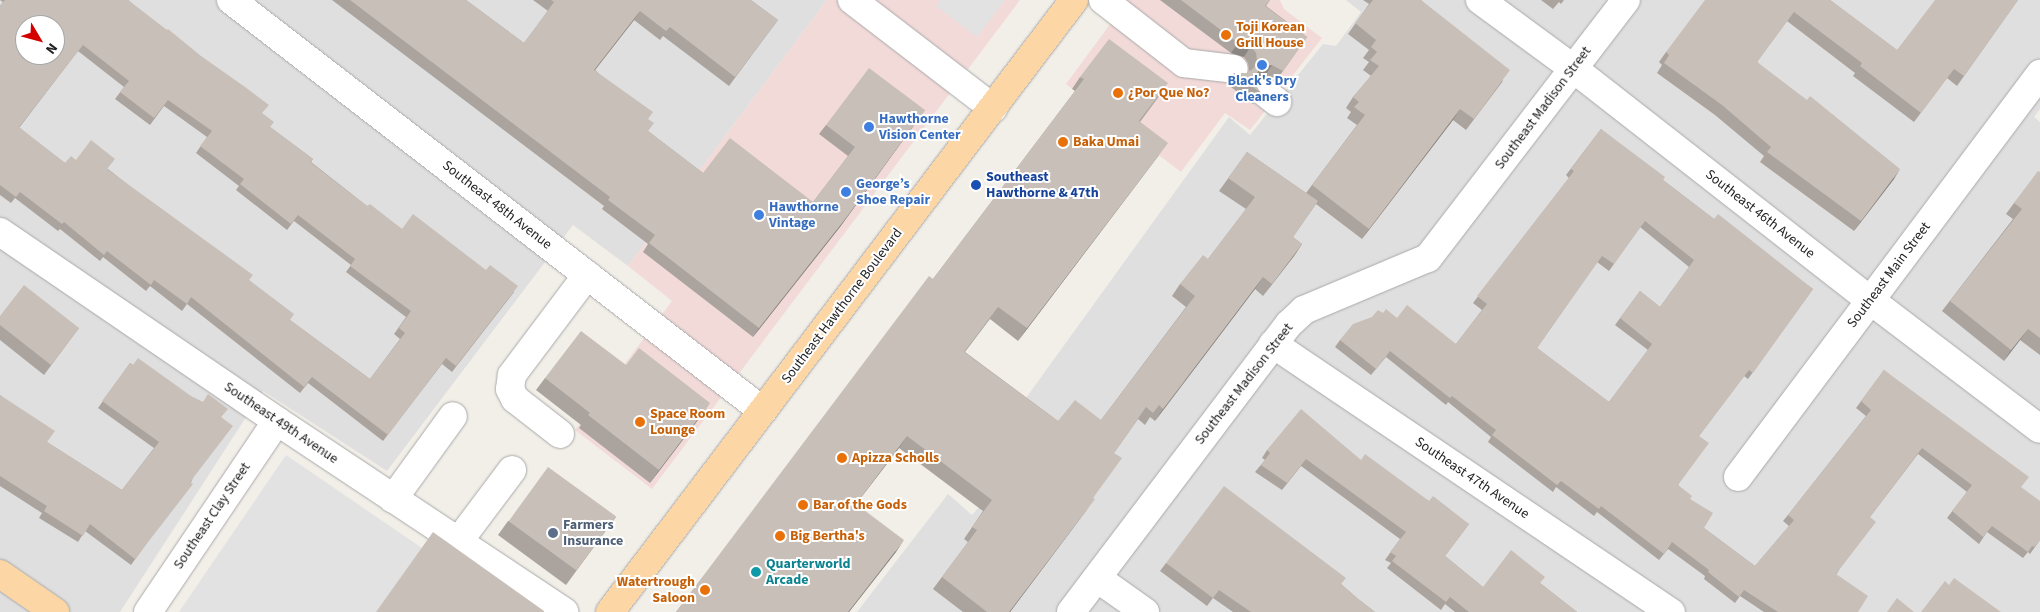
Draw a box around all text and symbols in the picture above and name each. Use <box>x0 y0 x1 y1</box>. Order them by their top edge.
north arrow <box>15 15 65 65</box>
place label: Toji Korean Grill House <box>1236 19 1305 52</box>
marker: Toji Korean Grill House <box>1220 29 1232 41</box>
text: N <box>40 39 62 58</box>
street label: Southeast Madison Street <box>1491 43 1595 173</box>
marker: Black's Dry Cleaners <box>1256 59 1268 71</box>
place label: Black's Dry Cleaners <box>1228 73 1296 105</box>
place label: ¿Por Que No? <box>1128 85 1209 101</box>
marker: ¿Por Que No? <box>1112 87 1124 99</box>
place label: Hawthorne Vision Center <box>879 111 961 144</box>
marker: Hawthorne Vision Center <box>863 121 875 133</box>
place label: Baka Umai <box>1073 134 1139 150</box>
marker: Baka Umai <box>1057 136 1069 148</box>
street label: Southeast 48th Avenue <box>439 157 555 253</box>
street label: Southeast 46th Avenue <box>1702 166 1818 262</box>
place label: Southeast Hawthorne & 47th <box>986 169 1099 202</box>
place label: George’s Shoe Repair <box>856 176 930 208</box>
marker: Southeast Hawthorne & 47th <box>970 179 982 191</box>
marker: George’s Shoe Repair <box>840 186 852 198</box>
place label: Hawthorne Vintage <box>769 199 839 232</box>
marker: Hawthorne Vintage <box>753 209 765 221</box>
street label: Southeast Main Street <box>1844 219 1934 331</box>
street label: Southeast Hawthorne Boulevard <box>778 225 906 387</box>
street label: Southeast Madison Street <box>1191 320 1297 448</box>
street label: Southeast 49th Avenue <box>221 379 341 467</box>
place label: Space Room Lounge <box>650 406 725 438</box>
marker: Space Room Lounge <box>634 416 646 428</box>
street label: Southeast 47th Avenue <box>1412 434 1532 522</box>
place label: Apizza Scholls <box>852 450 939 466</box>
marker: Apizza Scholls <box>836 452 848 464</box>
street label: Southeast Clay Street <box>170 459 254 573</box>
place label: Bar of the Gods <box>813 497 907 513</box>
marker: Bar of the Gods <box>797 499 809 511</box>
place label: Farmers Insurance <box>563 517 623 550</box>
marker: Farmers Insurance <box>547 527 559 539</box>
place label: Big Bertha's <box>790 528 865 544</box>
marker: Big Bertha's <box>774 530 786 542</box>
place label: Quarterworld Arcade <box>766 556 851 588</box>
marker: Quarterworld Arcade <box>750 566 762 578</box>
place label: Watertrough Saloon <box>617 574 695 606</box>
marker: Watertrough Saloon <box>699 584 711 596</box>

